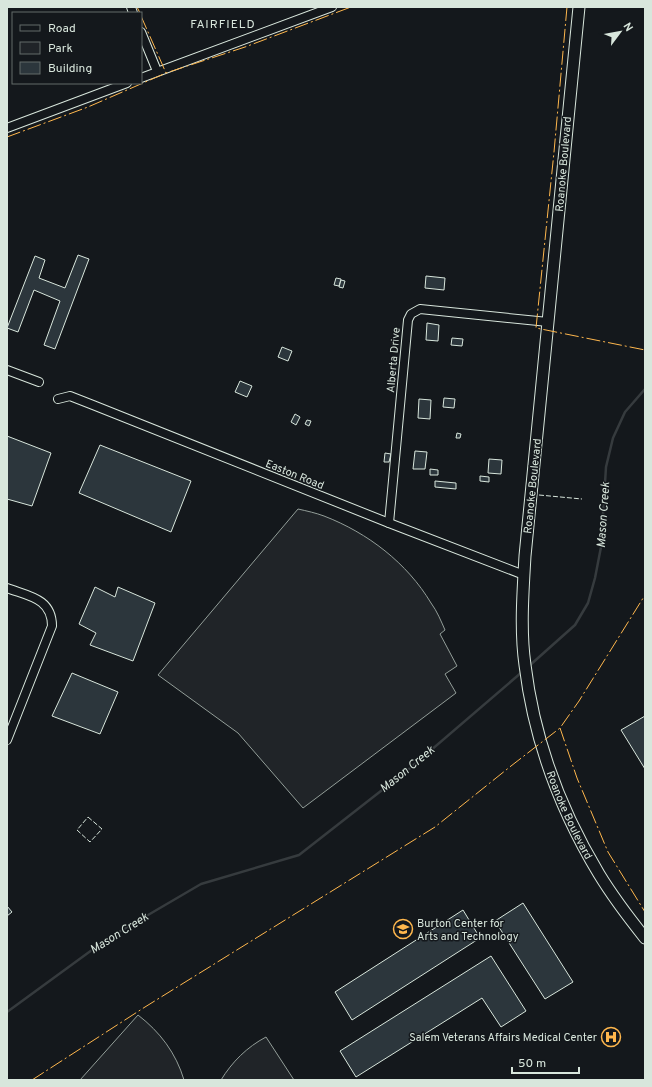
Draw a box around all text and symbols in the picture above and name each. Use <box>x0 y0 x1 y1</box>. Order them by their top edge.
legend <box>12 12 142 84</box>
north arrow <box>600 12 640 52</box>
district label: FAIRFIELD <box>190 17 256 33</box>
text: N <box>620 20 636 34</box>
text: Road <box>48 21 76 37</box>
text: Park <box>48 41 73 57</box>
text: Building <box>48 61 92 77</box>
street label: Roanoke Boulevard <box>553 116 575 212</box>
street label: Alberta Drive <box>384 327 404 393</box>
street label: Roanoke Boulevard <box>521 438 545 534</box>
street label: Easton Road <box>263 457 326 493</box>
water label: Mason Creek <box>594 481 614 549</box>
water label: Mason Creek <box>377 742 439 797</box>
street label: Roanoke Boulevard <box>543 769 595 862</box>
water label: Mason Creek <box>87 909 153 958</box>
place label: Burton Center for Arts and Technology <box>417 917 519 944</box>
school or university icon: Burton Center for Arts and Technology <box>392 918 414 940</box>
hospital icon: Salem Veterans Affairs Medical Center <box>600 1026 622 1048</box>
place label: Salem Veterans Affairs Medical Center <box>409 1031 598 1045</box>
scale bar <box>512 1049 579 1075</box>
text: 50 m <box>518 1056 546 1072</box>

